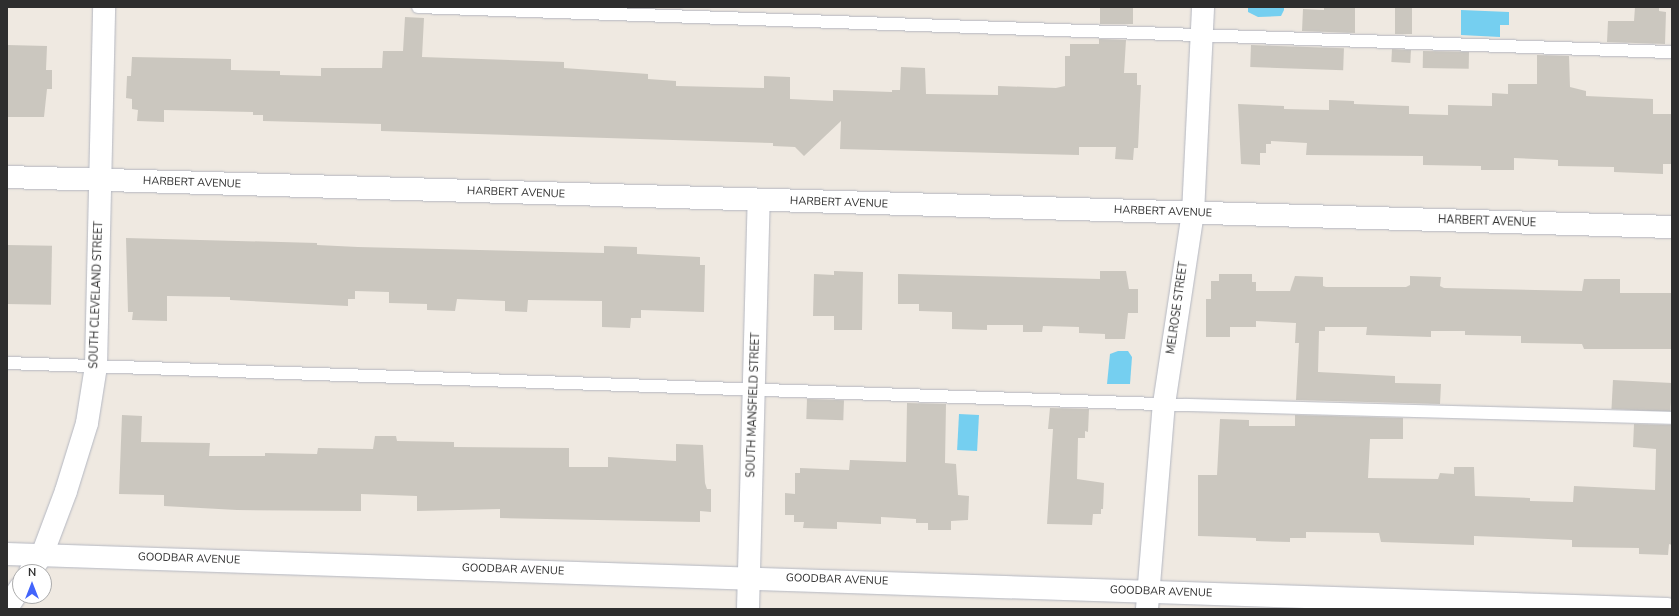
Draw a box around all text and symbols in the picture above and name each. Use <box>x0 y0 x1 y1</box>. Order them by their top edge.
street label: HARBERT AVENUE <box>143 175 241 191</box>
street label: HARBERT AVENUE <box>467 185 565 201</box>
street label: HARBERT AVENUE <box>790 195 888 211</box>
street label: HARBERT AVENUE <box>1114 204 1212 220</box>
street label: HARBERT AVENUE <box>1438 214 1536 230</box>
street label: SOUTH CLEVELAND STREET <box>88 221 106 369</box>
street label: MELROSE STREET <box>1165 261 1191 355</box>
street label: SOUTH MANSFIELD STREET <box>745 332 763 478</box>
street label: GOODBAR AVENUE <box>138 551 240 567</box>
street label: GOODBAR AVENUE <box>462 562 564 578</box>
north arrow <box>12 564 52 604</box>
text: N <box>28 565 36 580</box>
street label: GOODBAR AVENUE <box>786 572 888 588</box>
street label: GOODBAR AVENUE <box>1110 584 1212 600</box>

